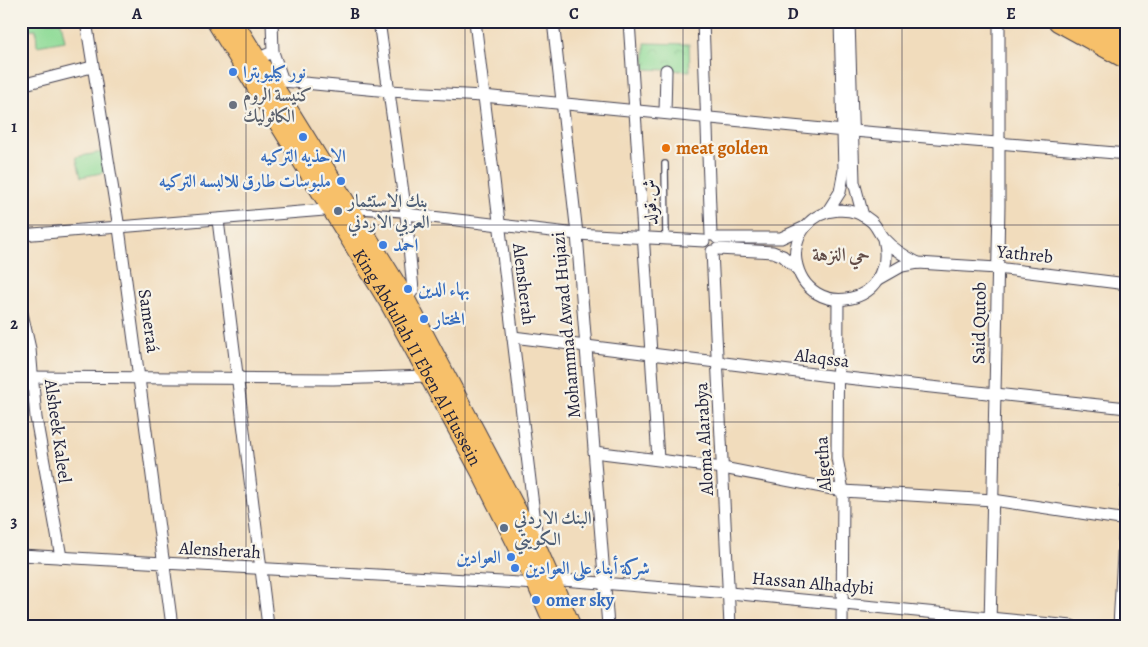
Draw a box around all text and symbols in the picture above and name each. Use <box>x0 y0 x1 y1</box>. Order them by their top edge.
text: A <box>131 3 143 25</box>
text: B <box>350 3 360 25</box>
text: C <box>569 3 579 25</box>
text: D <box>787 3 799 25</box>
text: E <box>1006 3 1016 25</box>
place label: نور كيليوبترا <box>243 60 306 84</box>
marker: نور كيليوبترا <box>227 66 239 78</box>
place label: كنيسة الروم الكاثوليك <box>243 83 312 128</box>
marker: كنيسة الروم الكاثوليك <box>227 99 239 111</box>
text: 1 <box>11 116 17 138</box>
marker: الاحذيه التركيه <box>297 131 309 143</box>
place label: meat golden <box>676 136 768 160</box>
marker: meat golden <box>660 142 672 154</box>
place label: الاحذيه التركيه <box>260 144 346 168</box>
place label: ملبوسات طارق للالبسه التركيه <box>159 169 331 193</box>
marker: ملبوسات طارق للالبسه التركيه <box>335 175 347 187</box>
street label: ش.قولد <box>638 179 662 225</box>
place label: بنك الاستثمار العربي الاردني <box>346 189 430 237</box>
marker: بنك الاستثمار العربي الاردني <box>332 205 344 217</box>
street label: Mohammad Awad Hujazi <box>546 231 586 419</box>
place label: احمد <box>393 233 419 257</box>
marker: احمد <box>377 239 389 251</box>
street label: Yathreb <box>995 239 1054 269</box>
street label: Alensherah <box>507 241 541 327</box>
district label: حي النزهة <box>812 242 870 270</box>
street label: King Abdullah II Eben Al Hussein <box>347 244 487 470</box>
place label: بهاء الدين <box>418 277 470 301</box>
street label: Said Qutob <box>966 282 992 364</box>
marker: بهاء الدين <box>402 283 414 295</box>
street label: Sameraá <box>133 288 165 355</box>
place label: المختار <box>432 307 465 331</box>
text: 2 <box>10 313 18 335</box>
marker: المختار <box>418 313 430 325</box>
street label: Alaqssa <box>792 343 851 373</box>
street label: Alsheek Kaleel <box>39 377 77 485</box>
street label: Aloma Alarabya <box>689 381 719 497</box>
street label: Algetha <box>809 435 837 494</box>
place label: البنك الاردني الكويتي <box>513 506 592 555</box>
text: 3 <box>11 511 18 533</box>
marker: البنك الاردني الكويتي <box>498 522 510 534</box>
street label: Alensherah <box>177 536 262 564</box>
place label: العوادين <box>456 545 501 569</box>
marker: العوادين <box>505 551 517 563</box>
place label: شركة أبناء على العوادين <box>525 555 650 582</box>
marker: شركة أبناء على العوادين <box>509 562 521 574</box>
street label: Hassan Alhadybi <box>751 566 875 600</box>
place label: omer sky <box>546 588 615 612</box>
marker: omer sky <box>530 594 542 606</box>

